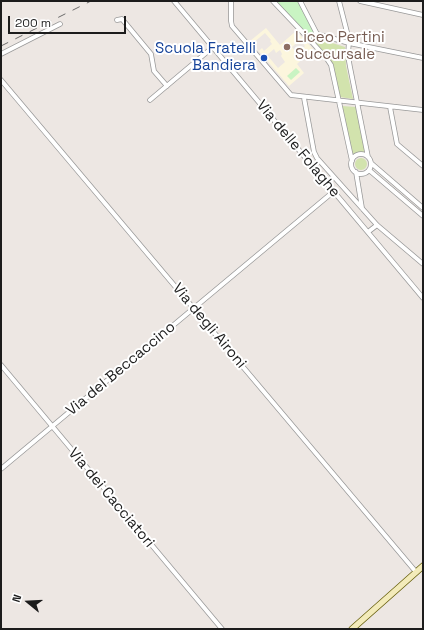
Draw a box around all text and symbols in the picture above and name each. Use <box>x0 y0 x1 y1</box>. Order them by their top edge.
scale bar <box>10 8 128 34</box>
text: 200 m <box>15 15 51 31</box>
place label: Liceo Pertini Succursale <box>295 29 385 64</box>
place label: Scuola Fratelli Bandiera <box>155 40 256 75</box>
marker: Liceo Pertini Succursale <box>282 42 292 52</box>
marker: Scuola Fratelli Bandiera <box>259 53 269 63</box>
street label: Via delle Folaghe <box>252 97 344 201</box>
street label: Via degli Aironi <box>168 280 250 372</box>
street label: Via del Beccaccino <box>63 318 179 420</box>
street label: Via dei Cacciatori <box>64 445 158 551</box>
north arrow <box>8 582 48 622</box>
text: N <box>9 593 24 604</box>

